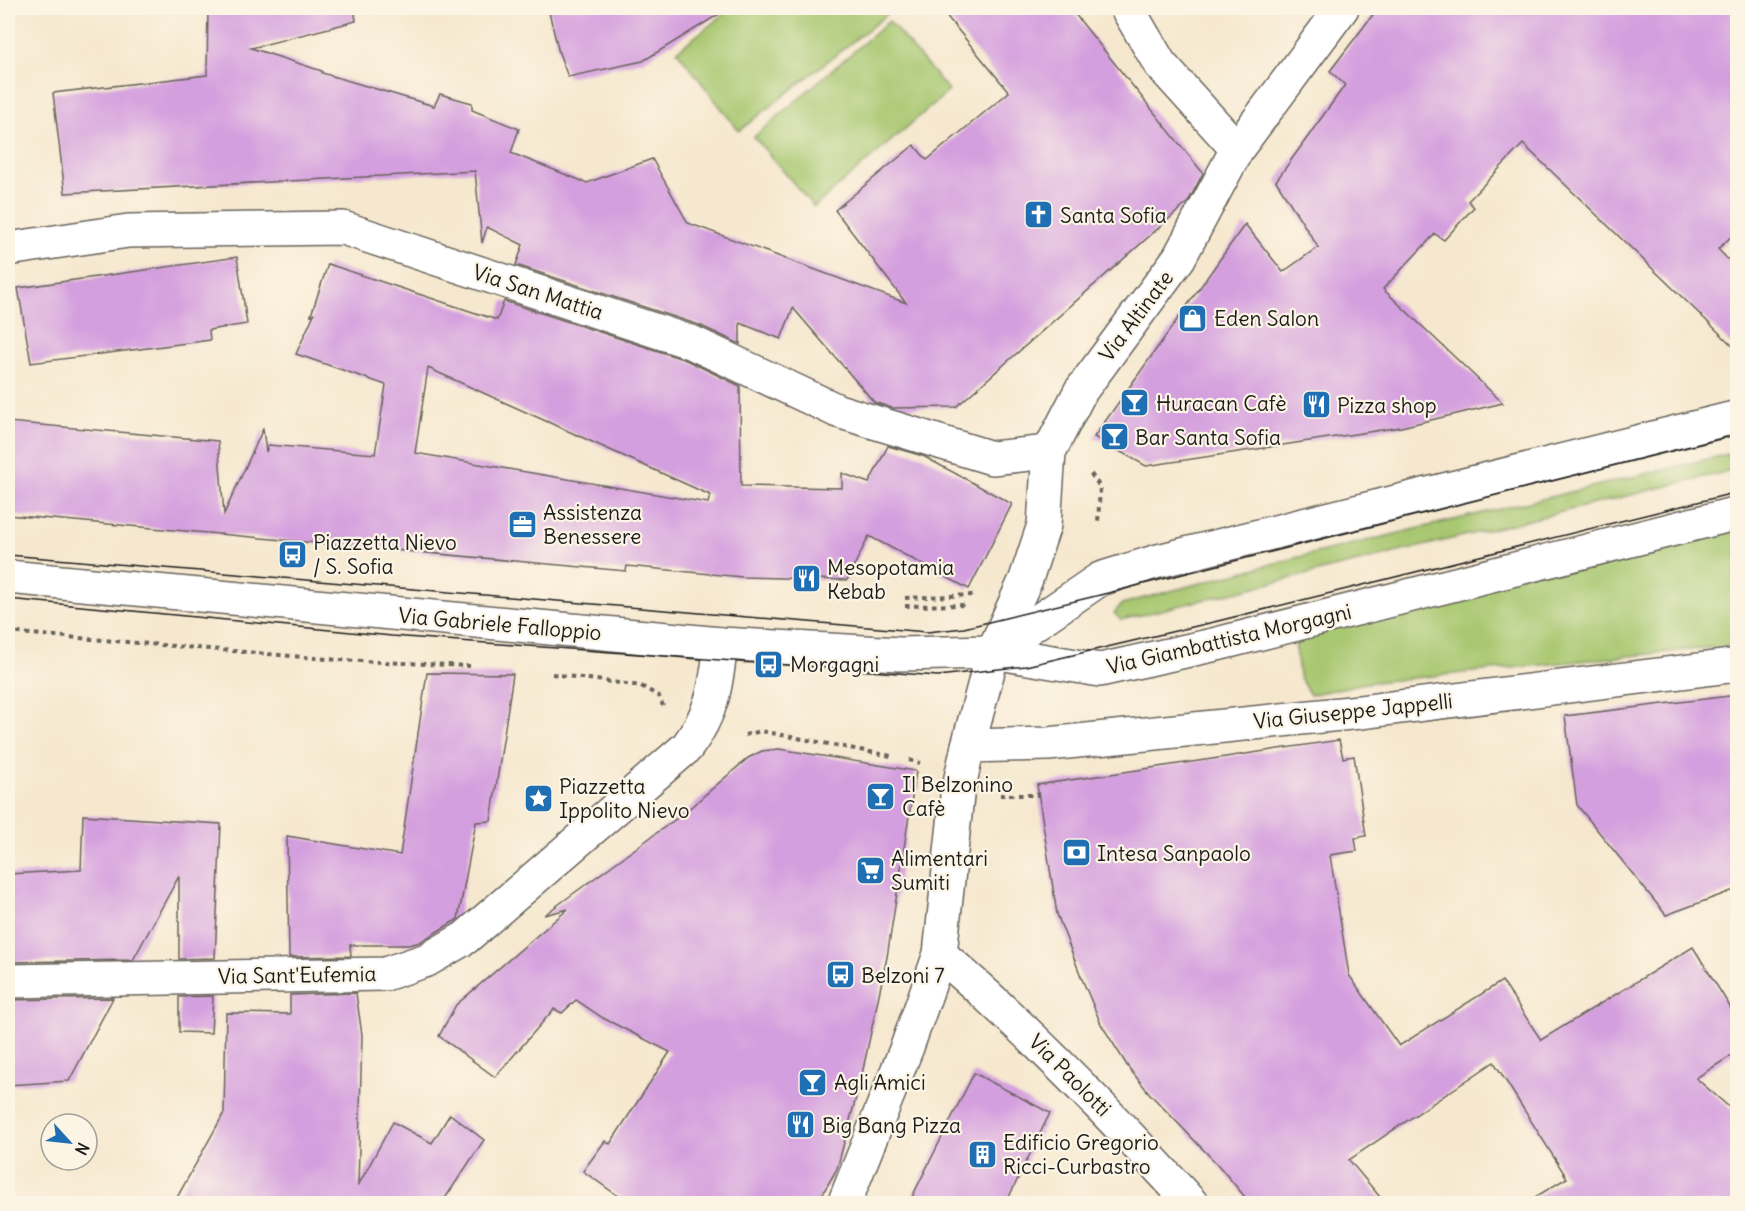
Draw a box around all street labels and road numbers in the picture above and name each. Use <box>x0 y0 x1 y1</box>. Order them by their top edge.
street label: Via San Mattia <box>469 258 607 326</box>
street label: Via Altinate <box>1093 265 1179 367</box>
street label: Via Giambattista Morgagni <box>1104 598 1354 680</box>
street label: Via Gabriele Falloppio <box>397 602 603 646</box>
street label: Via Giuseppe Jappelli <box>1252 687 1454 735</box>
street label: Via Sant'Eufemia <box>218 960 376 990</box>
street label: Via Paolotti <box>1023 1028 1117 1122</box>

